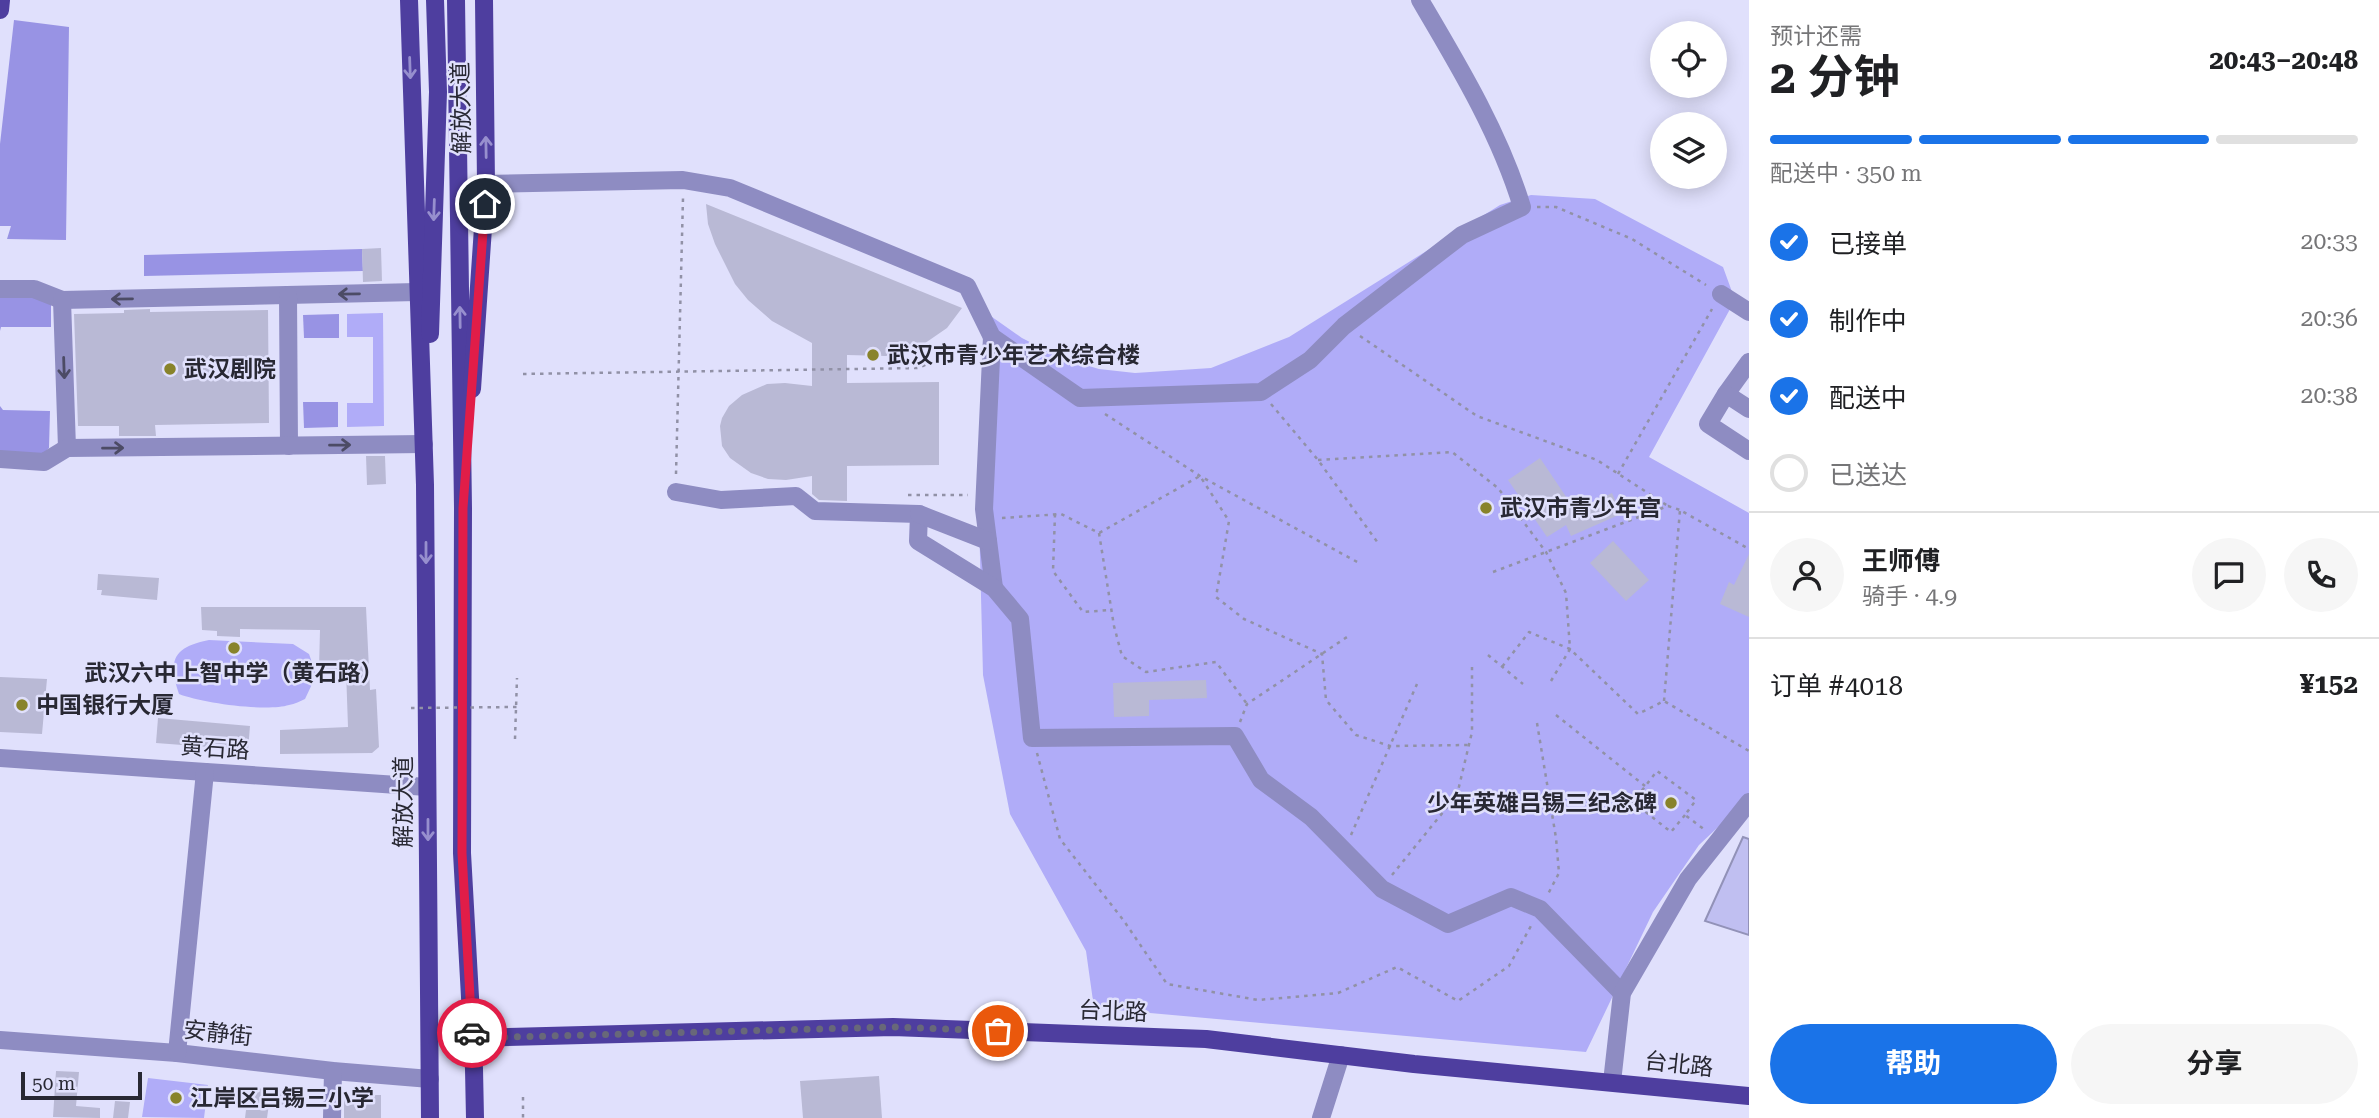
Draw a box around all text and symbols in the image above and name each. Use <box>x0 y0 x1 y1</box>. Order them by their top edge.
map controls <box>1650 21 1727 189</box>
button: locate <box>1650 21 1727 98</box>
text: 预计还需 <box>1770 23 1862 50</box>
text: 20:43–20:48 <box>2209 45 2358 75</box>
text: 2 分钟 <box>1770 50 1899 104</box>
one-way arrow <box>404 56 417 79</box>
street label: 解放大道 <box>447 62 476 154</box>
button: layers <box>1650 112 1727 189</box>
one-way arrow <box>479 135 493 158</box>
text: 配送中 · 350 m <box>1770 160 1922 187</box>
pin <box>455 174 515 234</box>
icon: home <box>466 185 504 223</box>
one-way arrow <box>427 198 440 221</box>
icon: check <box>1770 223 1808 261</box>
text: 20:33 <box>2301 228 2358 255</box>
text: 已接单 <box>1829 229 1907 259</box>
one-way arrow <box>338 287 361 300</box>
one-way arrow <box>111 292 134 306</box>
icon: check <box>1770 300 1808 338</box>
text: 20:36 <box>2301 305 2358 332</box>
one-way arrow <box>453 306 467 329</box>
text: 制作中 <box>1829 306 1907 336</box>
place label: 武汉市青少年艺术综合楼 <box>887 342 1140 369</box>
marker: 武汉市青少年艺术综合楼 <box>865 347 881 363</box>
place label: 武汉剧院 <box>184 356 276 383</box>
one-way arrow <box>57 357 71 380</box>
marker: 武汉剧院 <box>162 361 178 377</box>
icon: check <box>1770 377 1808 415</box>
text: 20:38 <box>2301 382 2358 409</box>
text: 配送中 <box>1829 383 1907 413</box>
one-way arrow <box>329 438 352 452</box>
one-way arrow <box>101 441 124 455</box>
text: 已送达 <box>1829 460 1907 490</box>
place label: 武汉市青少年宫 <box>1500 495 1661 522</box>
marker: 武汉市青少年宫 <box>1478 500 1494 516</box>
button: person <box>1770 538 1844 612</box>
button: chat <box>2192 538 2266 612</box>
button: phone <box>2284 538 2358 612</box>
one-way arrow <box>419 541 433 564</box>
text: 王师傅 <box>1862 546 1940 576</box>
text: 骑手 · 4.9 <box>1862 583 1957 610</box>
marker: 武汉六中上智中学（黄石路） <box>226 640 242 656</box>
place label: 武汉六中上智中学（黄石路） <box>85 660 384 687</box>
text: ¥152 <box>2300 669 2358 699</box>
text: 订单 #4018 <box>1770 671 1903 701</box>
place label: 中国银行大厦 <box>36 692 174 719</box>
marker: 中国银行大厦 <box>14 697 30 713</box>
street label: 黄石路 <box>180 733 250 764</box>
street label: 解放大道 <box>390 756 417 848</box>
place label: 少年英雄吕锡三纪念碑 <box>1427 790 1657 817</box>
marker: 少年英雄吕锡三纪念碑 <box>1663 795 1679 811</box>
one-way arrow <box>421 818 434 841</box>
street label: 台北路 <box>1078 997 1148 1026</box>
courier <box>437 998 507 1068</box>
pin <box>968 1001 1028 1061</box>
icon: bag <box>979 1012 1017 1050</box>
icon: car <box>453 1014 491 1052</box>
street label: 安静街 <box>182 1016 254 1051</box>
button: 帮助 <box>1770 1024 2057 1104</box>
button: 分享 <box>2071 1024 2358 1104</box>
street label: 台北路 <box>1643 1047 1715 1082</box>
scale bar <box>21 1069 142 1101</box>
text: 50 m <box>32 1072 75 1095</box>
place label: 江岸区吕锡三小学 <box>190 1085 374 1112</box>
marker: 江岸区吕锡三小学 <box>168 1090 184 1106</box>

